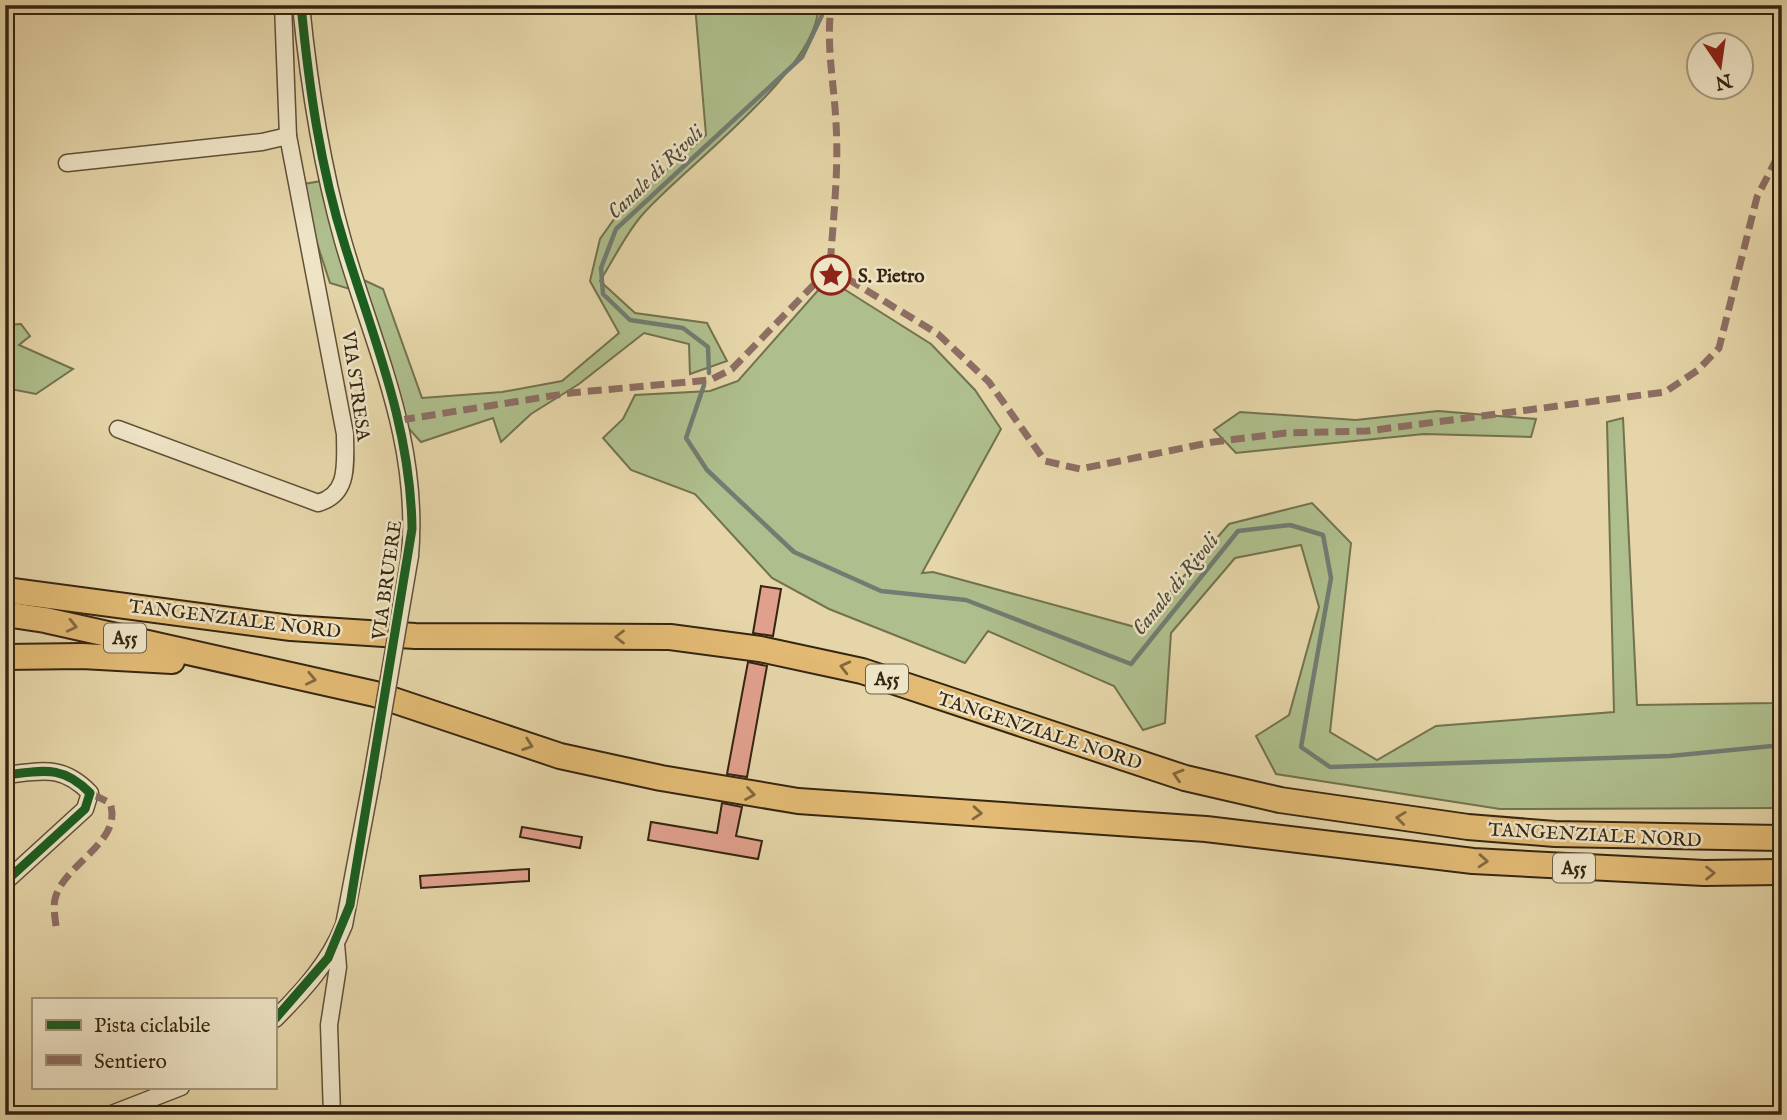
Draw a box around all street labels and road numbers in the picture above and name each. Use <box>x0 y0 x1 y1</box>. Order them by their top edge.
street label: VIA STRESA <box>335 329 375 444</box>
street label: VIA BRUERE <box>368 519 408 643</box>
street label: TANGENZIALE NORD <box>127 595 342 645</box>
road number: A55 <box>104 624 146 652</box>
road number: A55 <box>866 664 908 694</box>
street label: TANGENZIALE NORD <box>934 687 1145 776</box>
street label: TANGENZIALE NORD <box>1488 818 1702 854</box>
road number: A55 <box>1553 854 1595 882</box>

